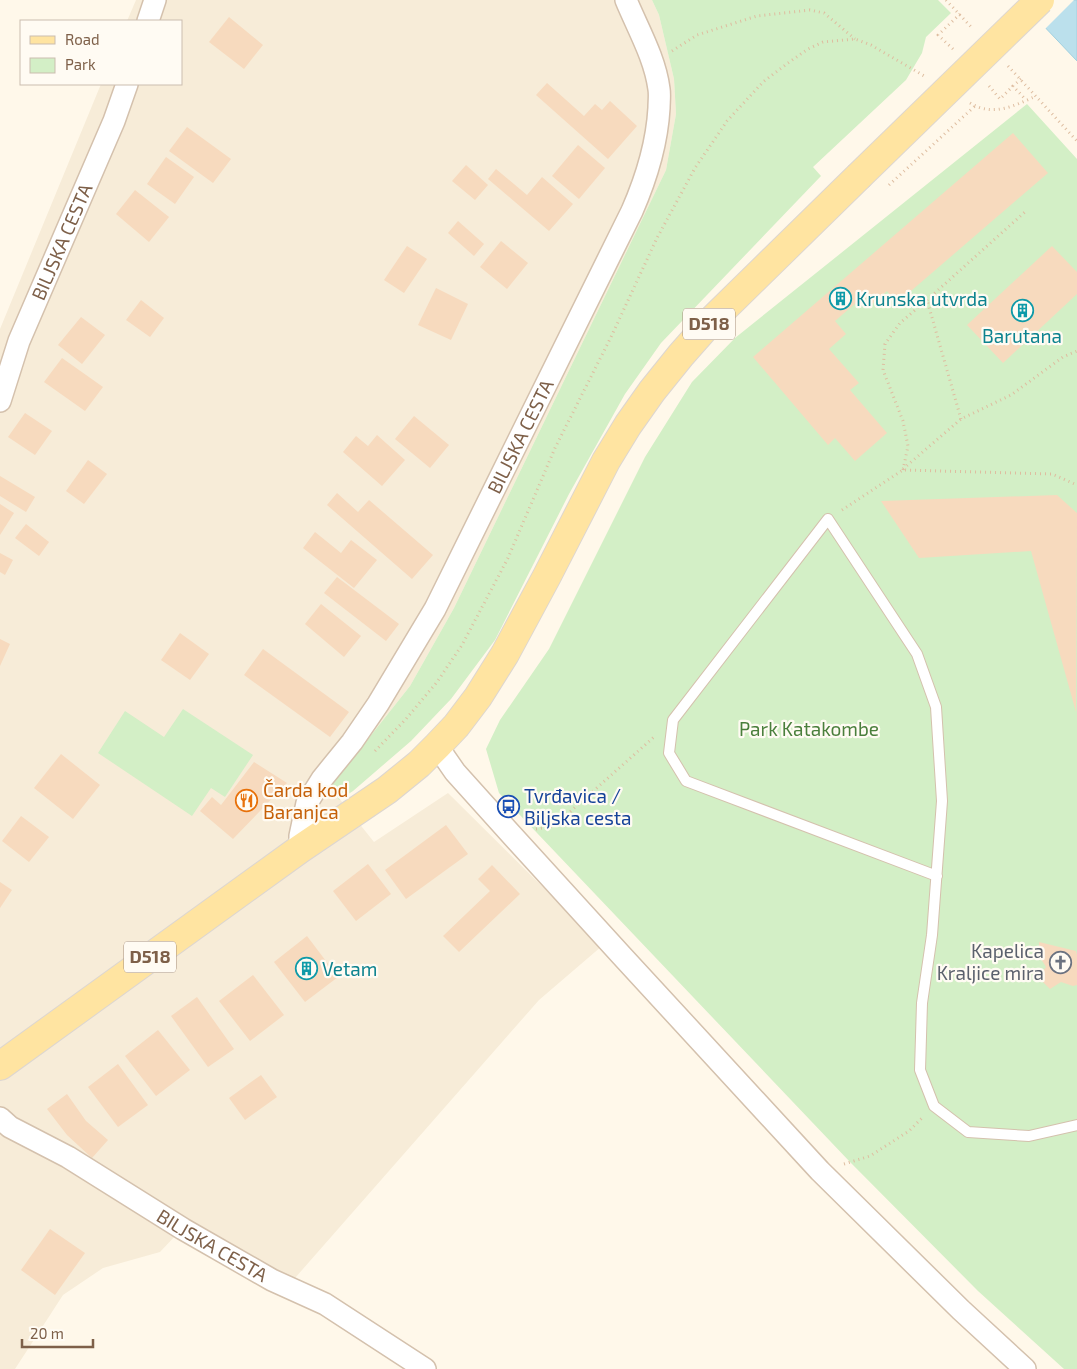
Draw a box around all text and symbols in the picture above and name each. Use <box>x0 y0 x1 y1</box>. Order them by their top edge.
legend <box>20 20 182 85</box>
text: Road <box>65 30 100 48</box>
text: Park <box>65 55 96 73</box>
street label: BILJSKA CESTA <box>26 180 97 303</box>
building icon: Krunska utvrda <box>828 287 852 311</box>
place label: Krunska utvrda <box>856 287 988 310</box>
building icon: Barutana <box>1010 298 1034 322</box>
road number: D518 <box>683 308 735 339</box>
place label: Barutana <box>982 324 1062 347</box>
street label: BILJSKA CESTA <box>482 375 558 497</box>
park label: Park Katakombe <box>739 717 879 740</box>
place label: Čarda kod Baranjca <box>263 778 348 823</box>
place label: Tvrđavica / Biljska cesta <box>524 784 632 829</box>
restaurant icon: Čarda kod Baranjca <box>235 789 259 813</box>
bus stop icon: Tvrđavica / Biljska cesta <box>496 795 520 819</box>
place label: Kapelica Kraljice mira <box>937 939 1044 984</box>
road number: D518 <box>124 942 176 972</box>
church icon: Kapelica Kraljice mira <box>1048 950 1072 974</box>
building icon: Vetam <box>294 957 318 981</box>
place label: Vetam <box>322 957 377 980</box>
street label: BILJSKA CESTA <box>153 1204 272 1286</box>
scale bar <box>22 1316 94 1348</box>
text: 20 m <box>30 1324 64 1342</box>

